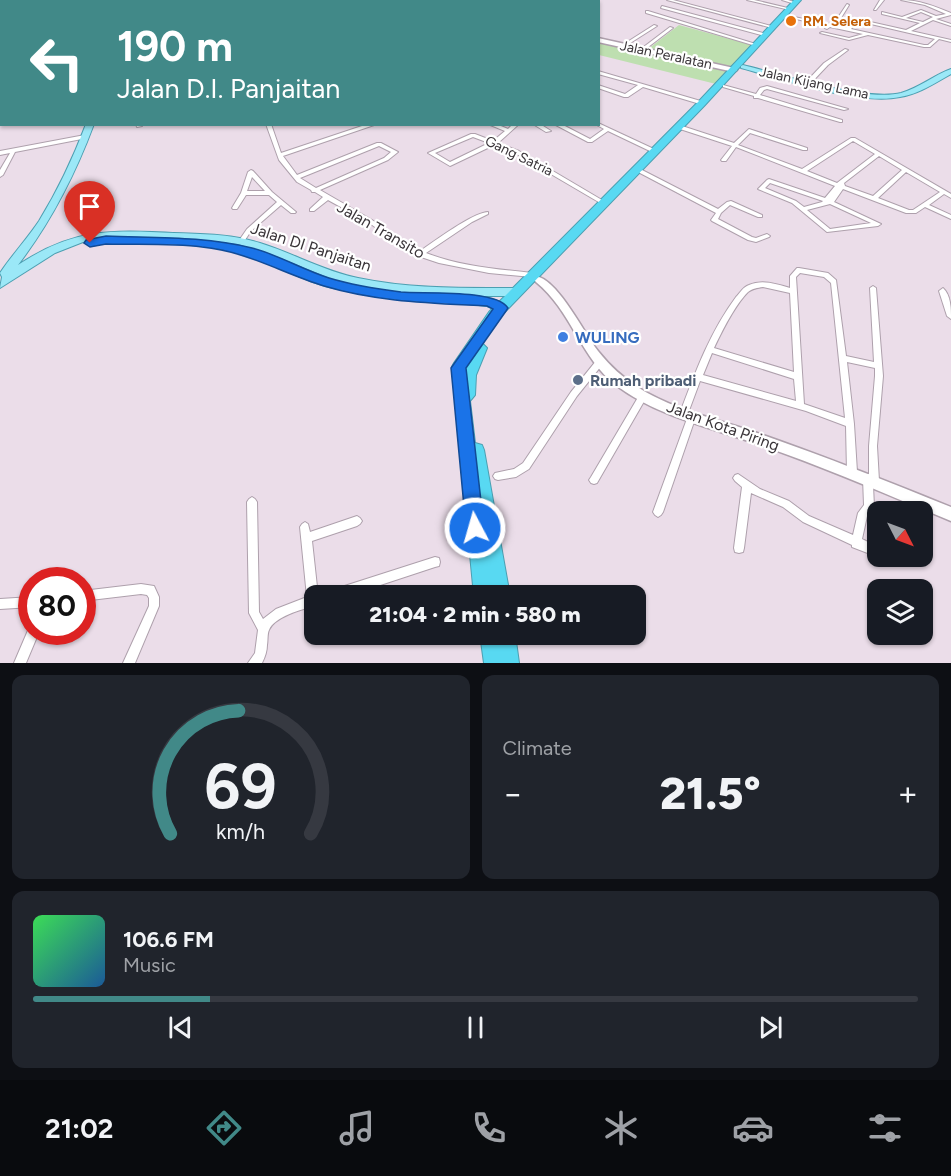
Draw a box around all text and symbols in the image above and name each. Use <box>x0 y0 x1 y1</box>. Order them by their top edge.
place label: RM. Selera <box>803 13 871 30</box>
marker: RM. Selera <box>784 14 798 28</box>
text: 190 m <box>117 21 233 72</box>
icon: left <box>18 24 96 102</box>
street label: Jalan Peralatan <box>618 37 714 73</box>
street label: Jalan Kijang Lama <box>758 63 870 103</box>
text: Jalan D.I. Panjaitan <box>117 72 340 105</box>
street label: Gang Satria <box>482 132 556 180</box>
pin <box>64 181 115 243</box>
icon: arrive <box>73 190 106 223</box>
street label: Jalan Transito <box>334 197 428 263</box>
street label: Jalan DI Panjaitan <box>248 219 374 275</box>
place label: WULING <box>575 328 640 347</box>
marker: WULING <box>556 330 570 344</box>
place label: Rumah pribadi <box>590 371 696 390</box>
marker: Rumah pribadi <box>571 373 585 387</box>
street label: Jalan Kota Piring <box>664 397 782 455</box>
position arrow <box>443 496 507 560</box>
north arrow <box>867 501 933 567</box>
map controls <box>867 501 933 645</box>
speed limit sign: 80 <box>18 567 96 645</box>
button: layers <box>867 579 933 645</box>
text: 21:04 · 2 min · 580 m <box>369 601 581 628</box>
text: Climate <box>503 736 572 760</box>
text: 69 <box>205 749 277 824</box>
text: 21.5° <box>660 766 761 820</box>
text: − <box>503 774 523 813</box>
text: + <box>897 774 918 813</box>
text: km/h <box>216 819 265 844</box>
text: 106.6 FM <box>123 926 214 953</box>
text: Music <box>123 953 176 977</box>
icon: previous <box>164 1011 197 1044</box>
icon: pause <box>459 1011 492 1044</box>
icon: next <box>754 1011 787 1044</box>
icon: directions <box>203 1107 245 1149</box>
icon: music <box>336 1107 378 1149</box>
icon: phone <box>468 1107 510 1149</box>
icon: climate <box>600 1107 642 1149</box>
icon: car <box>732 1107 774 1149</box>
icon: filters <box>864 1107 906 1149</box>
text: 21:02 <box>45 1112 113 1145</box>

